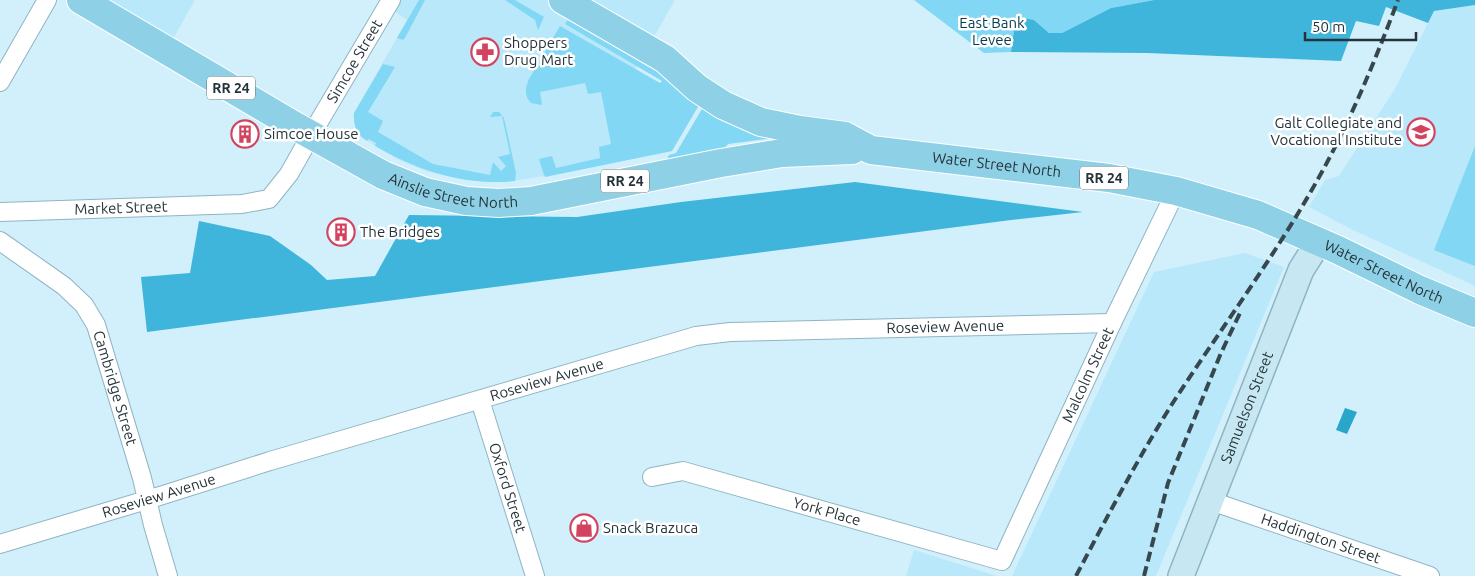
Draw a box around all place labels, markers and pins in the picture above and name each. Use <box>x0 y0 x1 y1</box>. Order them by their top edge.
place label: Shoppers Drug Mart <box>504 34 573 68</box>
pharmacy icon: Shoppers Drug Mart <box>470 37 500 67</box>
place label: Galt Collegiate and Vocational Institute <box>1271 114 1402 148</box>
school or university icon: Galt Collegiate and Vocational Institute <box>1406 117 1436 147</box>
building icon: Simcoe House <box>230 119 260 149</box>
place label: Simcoe House <box>264 125 358 142</box>
building icon: The Bridges <box>326 217 356 247</box>
place label: The Bridges <box>360 223 440 240</box>
shop icon: Snack Brazuca <box>569 513 599 543</box>
place label: Snack Brazuca <box>603 519 698 536</box>

